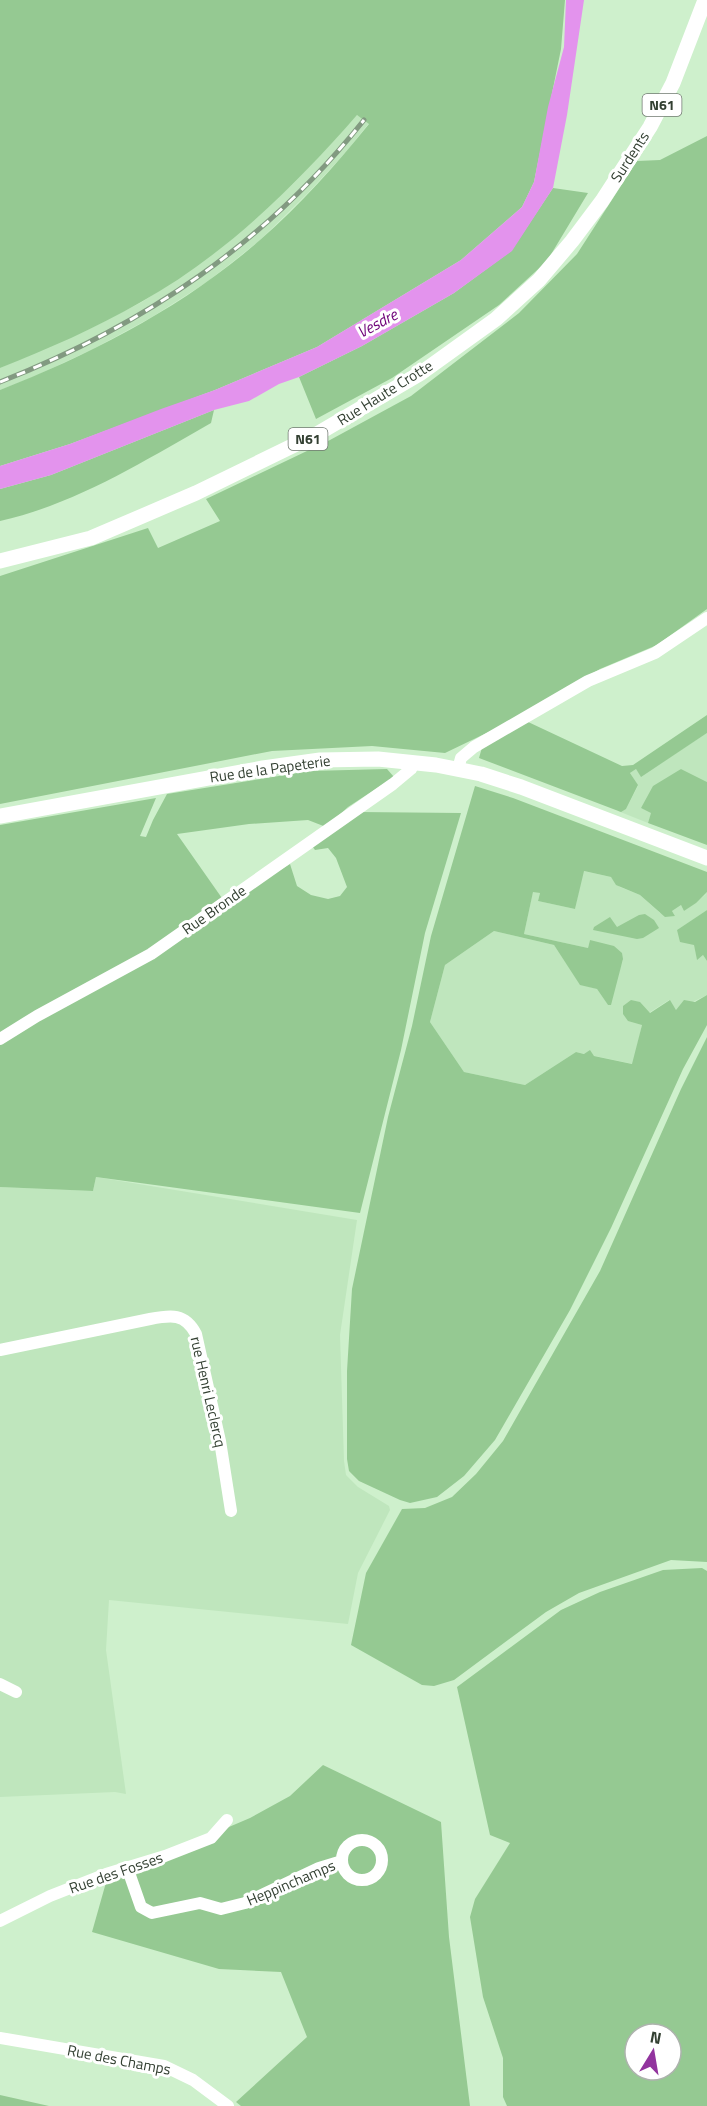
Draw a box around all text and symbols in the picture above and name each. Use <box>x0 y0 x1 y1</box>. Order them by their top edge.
road number: N61 <box>642 94 682 116</box>
street label: Surdents <box>604 127 655 187</box>
water label: Vesdre <box>352 302 403 344</box>
street label: Rue Haute Crotte <box>332 354 437 431</box>
road number: N61 <box>288 428 328 450</box>
street label: Rue de la Papeterie <box>208 749 332 788</box>
street label: Rue Bronde <box>177 879 251 940</box>
street label: rue Henri Leclercq <box>185 1334 232 1450</box>
street label: Rue des Fosses <box>66 1846 166 1899</box>
street label: Heppinchamps <box>243 1854 339 1912</box>
north arrow <box>623 2022 683 2082</box>
text: N <box>648 2024 664 2050</box>
street label: Rue des Champs <box>65 2038 173 2081</box>

